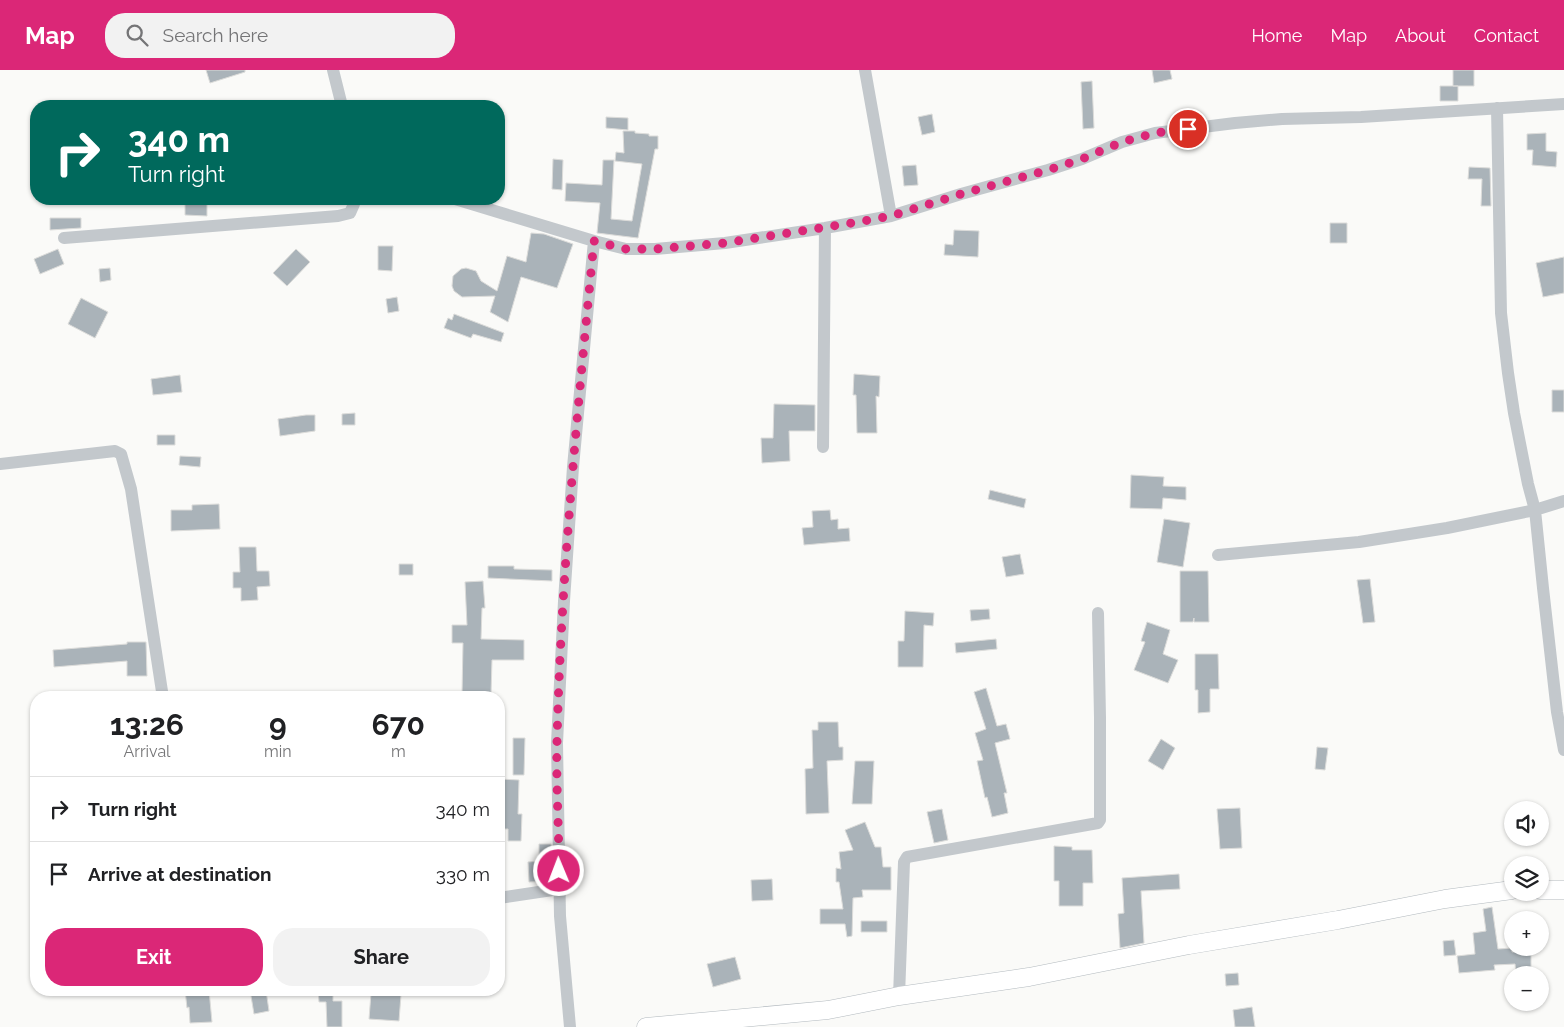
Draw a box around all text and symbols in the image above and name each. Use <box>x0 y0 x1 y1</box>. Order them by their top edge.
search box <box>105 13 455 58</box>
text: Map <box>25 21 75 50</box>
icon: search <box>123 21 151 49</box>
text: Search here <box>163 24 268 46</box>
text: Home <box>1251 25 1302 46</box>
text: Map <box>1330 25 1367 46</box>
text: About <box>1395 25 1446 46</box>
text: Contact <box>1474 25 1539 46</box>
pin <box>1167 108 1209 150</box>
icon: arrive <box>1174 115 1202 143</box>
text: 340 m <box>128 119 230 160</box>
icon: right <box>45 120 110 185</box>
text: Turn right <box>128 161 225 187</box>
text: 13:26 <box>110 707 184 742</box>
text: 9 <box>269 707 287 742</box>
text: 670 <box>372 707 425 742</box>
text: Arrival <box>124 742 170 761</box>
text: min <box>264 742 292 761</box>
text: m <box>391 742 406 761</box>
icon: right <box>45 795 73 823</box>
text: Turn right <box>88 798 177 820</box>
text: 340 m <box>436 798 490 820</box>
map controls <box>1504 801 1549 1011</box>
button: sound <box>1504 801 1549 846</box>
position arrow <box>532 844 584 896</box>
button: layers <box>1504 856 1549 901</box>
icon: arrive <box>45 860 73 888</box>
text: Arrive at destination <box>88 863 272 885</box>
text: 330 m <box>436 863 490 885</box>
button: + <box>1504 911 1549 956</box>
button: Exit <box>45 928 263 986</box>
button: Share <box>273 928 490 986</box>
button: − <box>1504 966 1549 1011</box>

